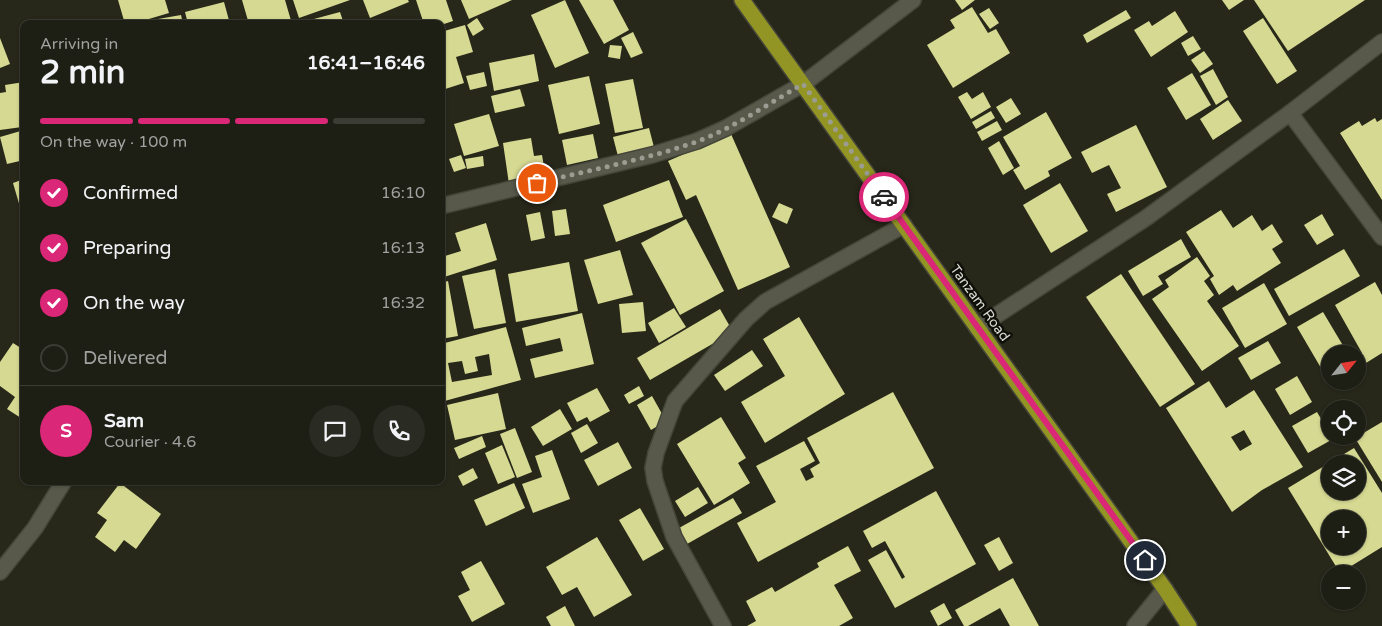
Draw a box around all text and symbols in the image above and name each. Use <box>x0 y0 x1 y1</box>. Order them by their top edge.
text: Arriving in <box>40 34 118 54</box>
text: 16:41–16:46 <box>307 52 425 74</box>
text: 2 min <box>40 54 125 92</box>
text: On the way · 100 m <box>40 132 187 152</box>
pin <box>516 162 558 204</box>
icon: bag <box>523 169 551 197</box>
courier <box>859 172 909 222</box>
icon: check <box>40 179 68 207</box>
text: Confirmed <box>83 182 178 204</box>
text: 16:10 <box>381 183 425 203</box>
icon: car <box>870 183 898 211</box>
icon: check <box>40 234 68 262</box>
text: Preparing <box>83 237 172 259</box>
text: 16:13 <box>381 238 425 258</box>
street label: Tanzam Road <box>947 261 1013 345</box>
icon: check <box>40 289 68 317</box>
text: On the way <box>83 292 185 314</box>
text: 16:32 <box>381 293 425 313</box>
north arrow <box>1321 345 1366 390</box>
map controls <box>1321 345 1366 610</box>
text: Delivered <box>83 347 168 369</box>
button: locate <box>1321 400 1366 445</box>
button: chat <box>309 405 361 457</box>
button: phone <box>373 405 425 457</box>
text: Sam <box>104 410 144 432</box>
text: S <box>60 420 72 442</box>
text: Courier · 4.6 <box>104 432 196 452</box>
button: layers <box>1321 455 1366 500</box>
button: + <box>1321 510 1366 555</box>
pin <box>1124 539 1166 581</box>
icon: home <box>1131 546 1159 574</box>
button: − <box>1321 565 1366 610</box>

